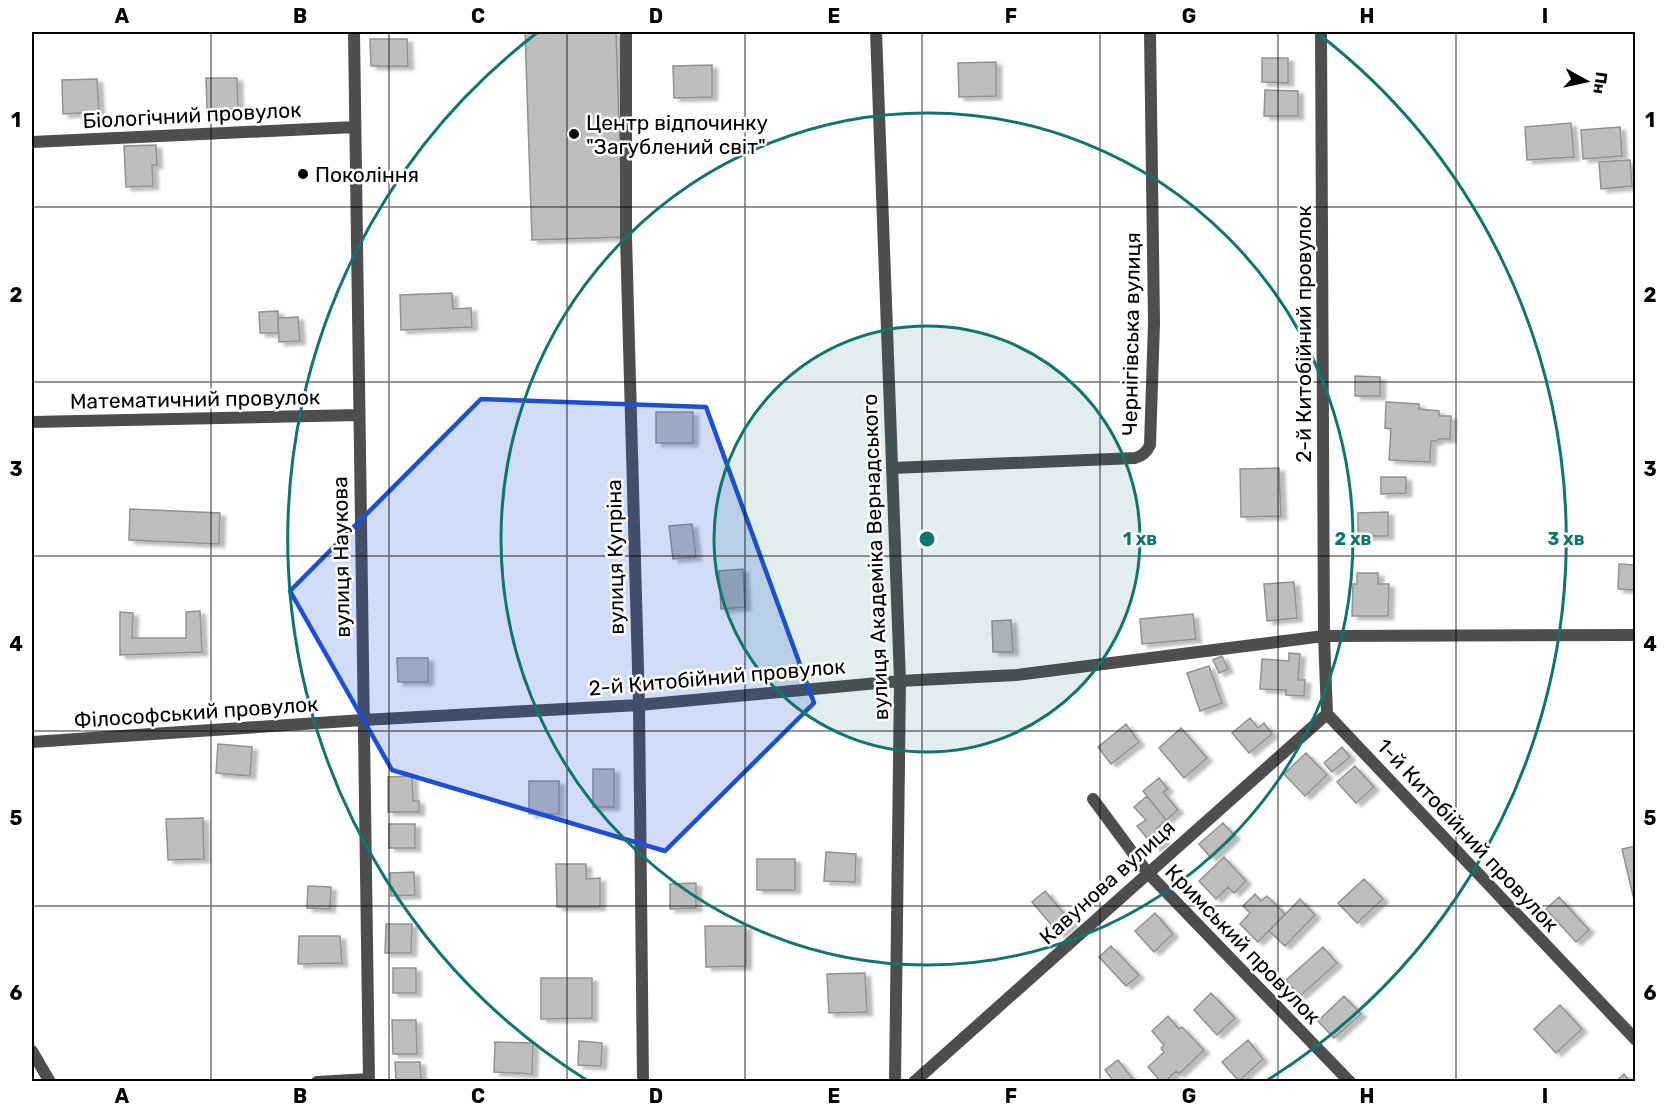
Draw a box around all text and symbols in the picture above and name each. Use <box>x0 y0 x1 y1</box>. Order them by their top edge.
text: A <box>115 4 130 28</box>
text: B <box>293 4 307 28</box>
text: C <box>471 4 485 28</box>
text: D <box>649 4 663 28</box>
text: E <box>828 4 840 28</box>
text: F <box>1005 4 1017 28</box>
text: G <box>1182 4 1196 28</box>
text: H <box>1360 4 1374 28</box>
text: I <box>1542 4 1548 28</box>
north arrow <box>1556 51 1616 111</box>
text: Пн <box>1589 71 1611 95</box>
street label: Біологічний провулок <box>82 97 302 133</box>
text: 1 <box>11 108 21 132</box>
text: 1 <box>1645 108 1655 132</box>
place label: Центр відпочинку "Загублений світ" <box>586 110 768 159</box>
marker: Центр відпочинку "Загублений світ" <box>567 127 581 141</box>
place label: Покоління <box>315 162 419 187</box>
marker: Покоління <box>296 167 310 181</box>
street label: 2-й Китобійний провулок <box>1291 205 1316 463</box>
street label: Чернігівська вулиця <box>1117 232 1145 436</box>
text: 2 <box>10 283 23 307</box>
text: 2 <box>1644 283 1657 307</box>
street label: Математичний провулок <box>70 384 320 414</box>
street label: вулиця Академіка Вернадського <box>857 393 893 721</box>
text: 3 <box>9 457 23 481</box>
text: 3 <box>1643 457 1657 481</box>
street label: вулиця Наукова <box>327 476 355 638</box>
street label: вулиця Купріна <box>601 479 629 635</box>
text: 1 хв <box>1123 528 1157 550</box>
text: 2 хв <box>1334 528 1372 550</box>
text: 3 хв <box>1547 528 1585 550</box>
centre of rings <box>917 529 937 549</box>
text: 4 <box>9 632 23 656</box>
text: 4 <box>1643 632 1657 656</box>
street label: 2-й Китобійний провулок <box>588 653 846 701</box>
street label: Філософський провулок <box>73 691 319 733</box>
street label: 1-й Китобійний провулок <box>1372 733 1564 937</box>
text: 5 <box>10 806 23 830</box>
text: 5 <box>1644 806 1657 830</box>
street label: Кавунова вулиця <box>1034 815 1180 949</box>
street label: Кримський провулок <box>1160 859 1326 1029</box>
text: 6 <box>9 981 23 1005</box>
text: 6 <box>1643 981 1657 1005</box>
text: A <box>115 1084 130 1108</box>
text: B <box>293 1084 307 1108</box>
text: C <box>471 1084 485 1108</box>
text: D <box>649 1084 663 1108</box>
text: E <box>828 1084 840 1108</box>
text: F <box>1005 1084 1017 1108</box>
text: G <box>1182 1084 1196 1108</box>
text: H <box>1360 1084 1374 1108</box>
text: I <box>1542 1084 1548 1108</box>

